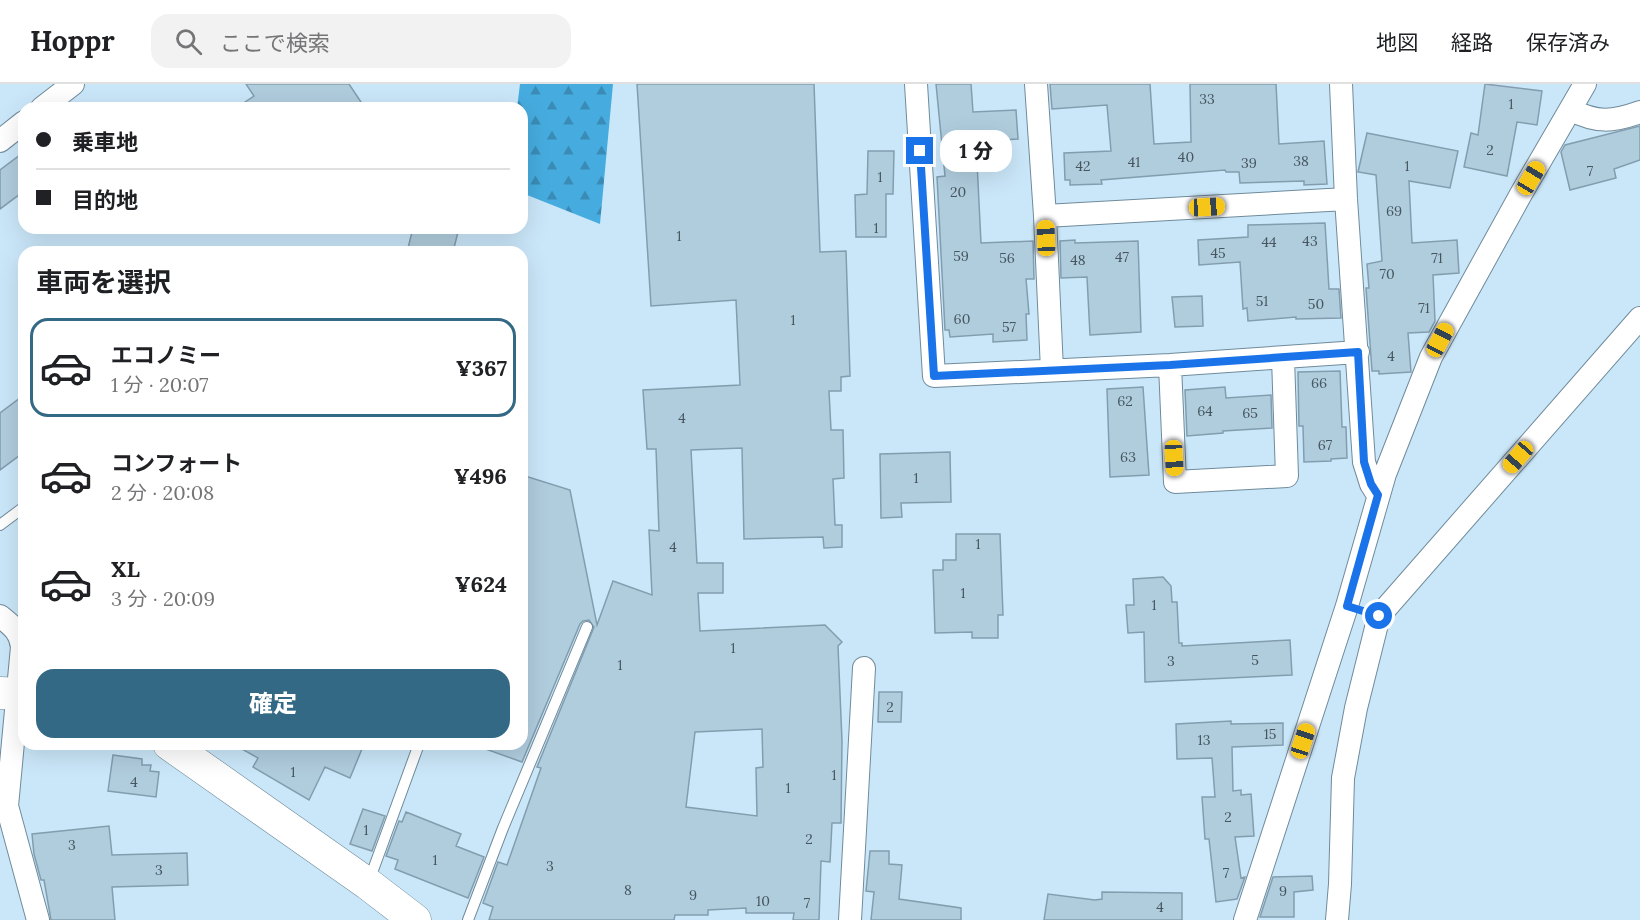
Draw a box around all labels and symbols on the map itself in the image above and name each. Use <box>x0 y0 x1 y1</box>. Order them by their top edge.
house number: 33 <box>1199 90 1215 108</box>
house number: 1 <box>1508 95 1514 113</box>
callout: 1 分 <box>941 130 1013 172</box>
route end <box>906 137 933 164</box>
house number: 2 <box>1486 141 1494 159</box>
house number: 40 <box>1178 148 1194 166</box>
house number: 38 <box>1293 152 1309 170</box>
house number: 41 <box>1128 153 1140 171</box>
house number: 39 <box>1241 154 1257 172</box>
house number: 42 <box>1075 157 1091 175</box>
house number: 1 <box>1404 157 1410 175</box>
car <box>1514 158 1548 198</box>
house number: 7 <box>1587 162 1594 180</box>
house number: 1 <box>877 168 883 186</box>
house number: 20 <box>950 183 966 201</box>
car <box>1189 197 1225 217</box>
house number: 69 <box>1386 202 1402 220</box>
house number: 1 <box>873 219 879 237</box>
car <box>1036 220 1056 256</box>
house number: 1 <box>676 227 682 245</box>
house number: 43 <box>1302 232 1318 250</box>
house number: 44 <box>1261 233 1277 251</box>
house number: 45 <box>1210 244 1226 262</box>
house number: 59 <box>953 247 969 265</box>
house number: 47 <box>1115 248 1130 266</box>
house number: 56 <box>999 249 1015 267</box>
house number: 71 <box>1431 249 1443 267</box>
house number: 48 <box>1070 251 1086 269</box>
house number: 70 <box>1379 265 1395 283</box>
house number: 51 <box>1256 292 1268 310</box>
house number: 50 <box>1308 295 1324 313</box>
house number: 71 <box>1418 299 1430 317</box>
house number: 60 <box>954 310 970 328</box>
house number: 1 <box>790 311 796 329</box>
house number: 57 <box>1002 318 1017 336</box>
car <box>1424 320 1456 360</box>
house number: 4 <box>1387 347 1395 365</box>
house number: 66 <box>1311 374 1327 392</box>
house number: 62 <box>1117 392 1133 410</box>
house number: 64 <box>1197 402 1213 420</box>
house number: 65 <box>1242 404 1258 422</box>
house number: 4 <box>678 409 686 427</box>
house number: 67 <box>1318 436 1333 454</box>
car <box>1499 438 1537 476</box>
car <box>1164 440 1184 476</box>
house number: 63 <box>1120 448 1136 466</box>
house number: 1 <box>913 469 919 487</box>
house number: 1 <box>975 535 981 553</box>
house number: 4 <box>669 538 677 556</box>
house number: 1 <box>960 584 966 602</box>
house number: 1 <box>1151 596 1157 614</box>
route start <box>1365 602 1392 629</box>
house number: 1 <box>730 639 736 657</box>
house number: 5 <box>1251 651 1259 669</box>
house number: 3 <box>1167 652 1175 670</box>
house number: 1 <box>617 656 623 674</box>
house number: 2 <box>886 698 894 716</box>
car <box>1289 721 1317 761</box>
house number: 15 <box>1264 725 1276 743</box>
house number: 13 <box>1198 731 1211 749</box>
house number: 1 <box>290 763 296 781</box>
house number: 1 <box>831 766 837 784</box>
house number: 4 <box>130 773 138 791</box>
house number: 1 <box>785 779 791 797</box>
house number: 2 <box>1224 808 1232 826</box>
house number: 1 <box>363 821 369 839</box>
house number: 2 <box>805 830 813 848</box>
house number: 3 <box>68 836 76 854</box>
house number: 1 <box>432 851 438 869</box>
house number: 3 <box>546 857 554 875</box>
house number: 3 <box>155 861 163 879</box>
house number: 7 <box>1223 864 1230 882</box>
house number: 8 <box>624 881 632 899</box>
house number: 9 <box>1279 882 1287 900</box>
house number: 9 <box>689 886 697 904</box>
house number: 10 <box>756 892 770 910</box>
house number: 7 <box>804 894 811 912</box>
house number: 4 <box>1156 898 1164 916</box>

